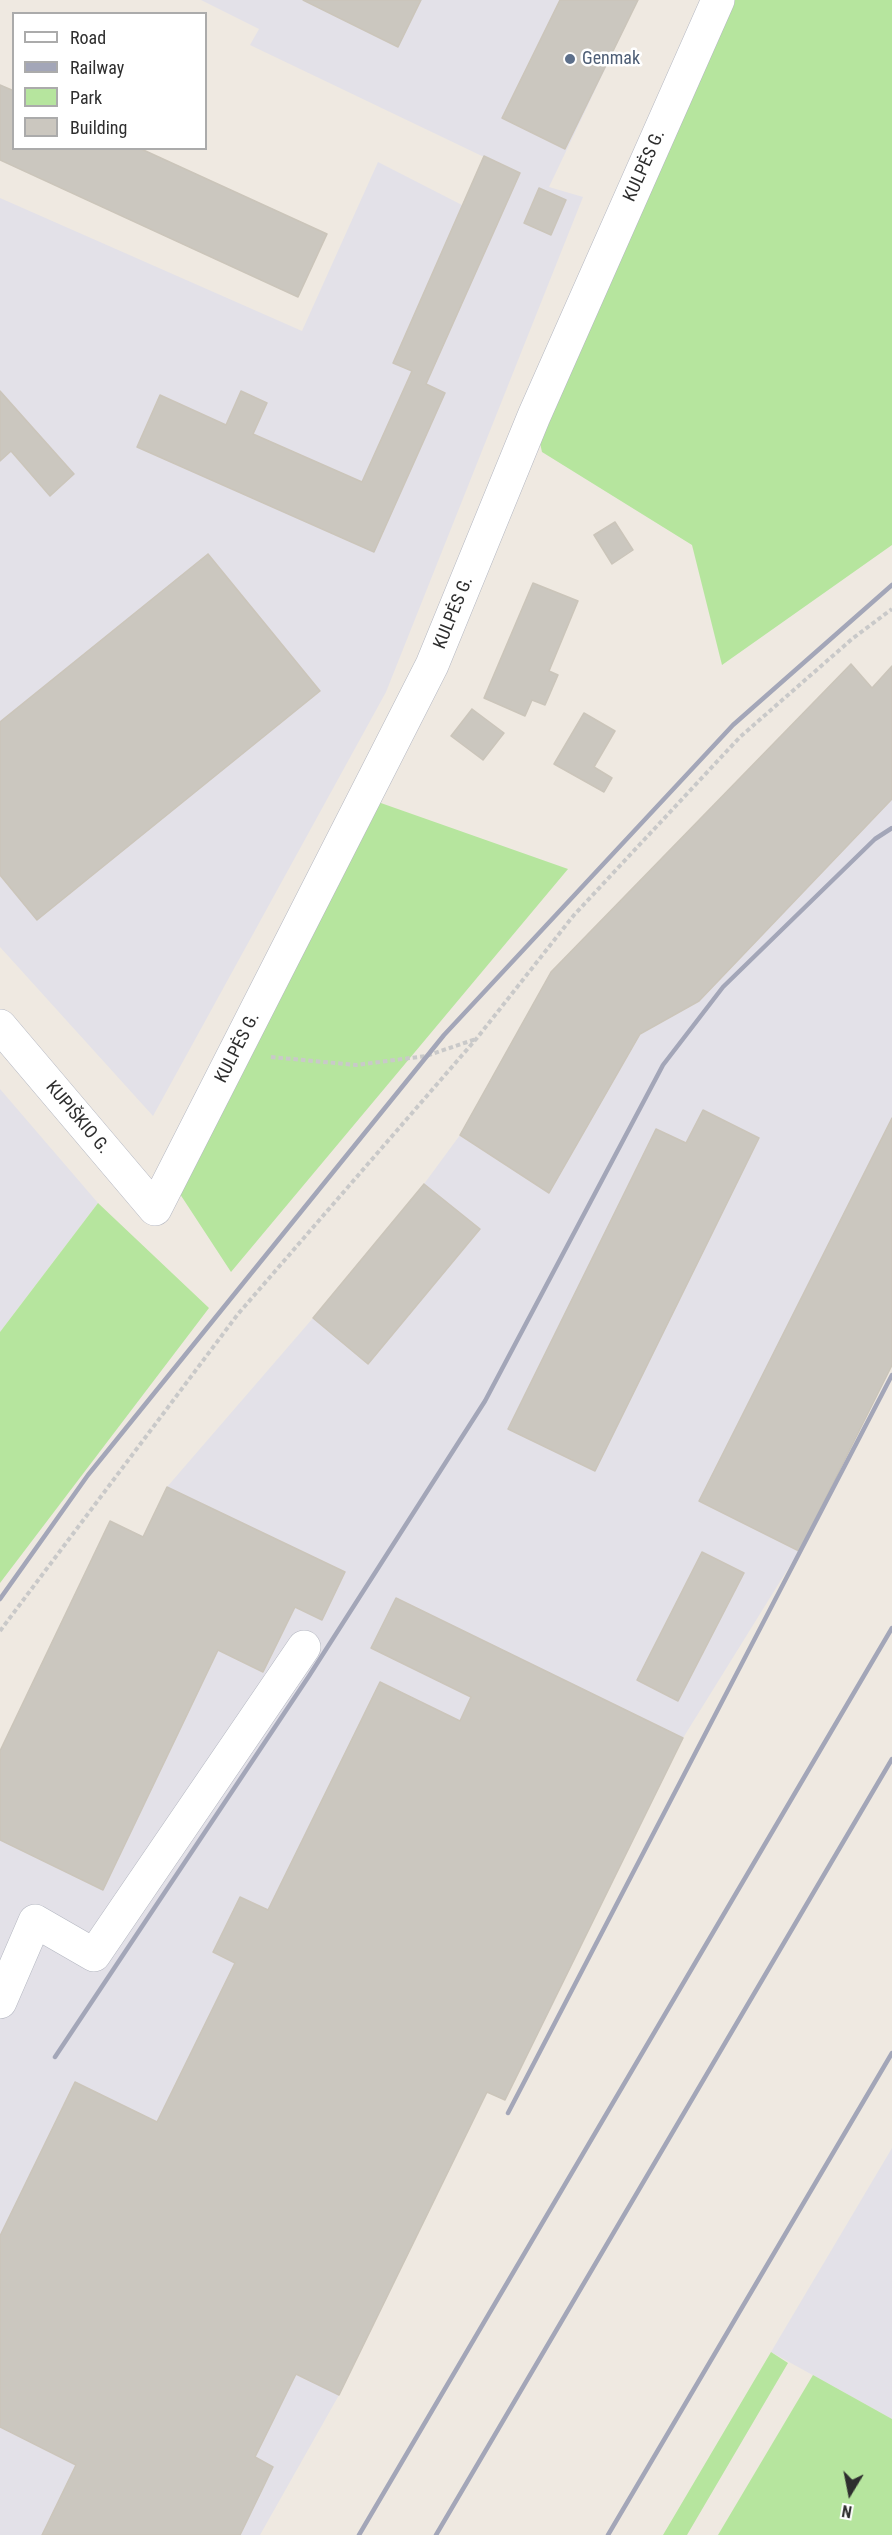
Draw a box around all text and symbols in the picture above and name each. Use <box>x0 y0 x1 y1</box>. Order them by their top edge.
legend <box>12 12 207 150</box>
text: Road <box>70 27 106 48</box>
place label: Genmak <box>582 48 640 70</box>
marker: Genmak <box>563 52 577 66</box>
text: Railway <box>70 57 124 78</box>
text: Park <box>70 87 102 108</box>
text: Building <box>70 117 127 138</box>
street label: KULPĖS G. <box>620 127 670 205</box>
street label: KULPĖS G. <box>430 574 478 652</box>
street label: KULPĖS G. <box>211 1009 265 1087</box>
street label: KUPIŠKIO G. <box>40 1077 114 1159</box>
north arrow <box>820 2463 880 2523</box>
text: N <box>840 2501 853 2521</box>

